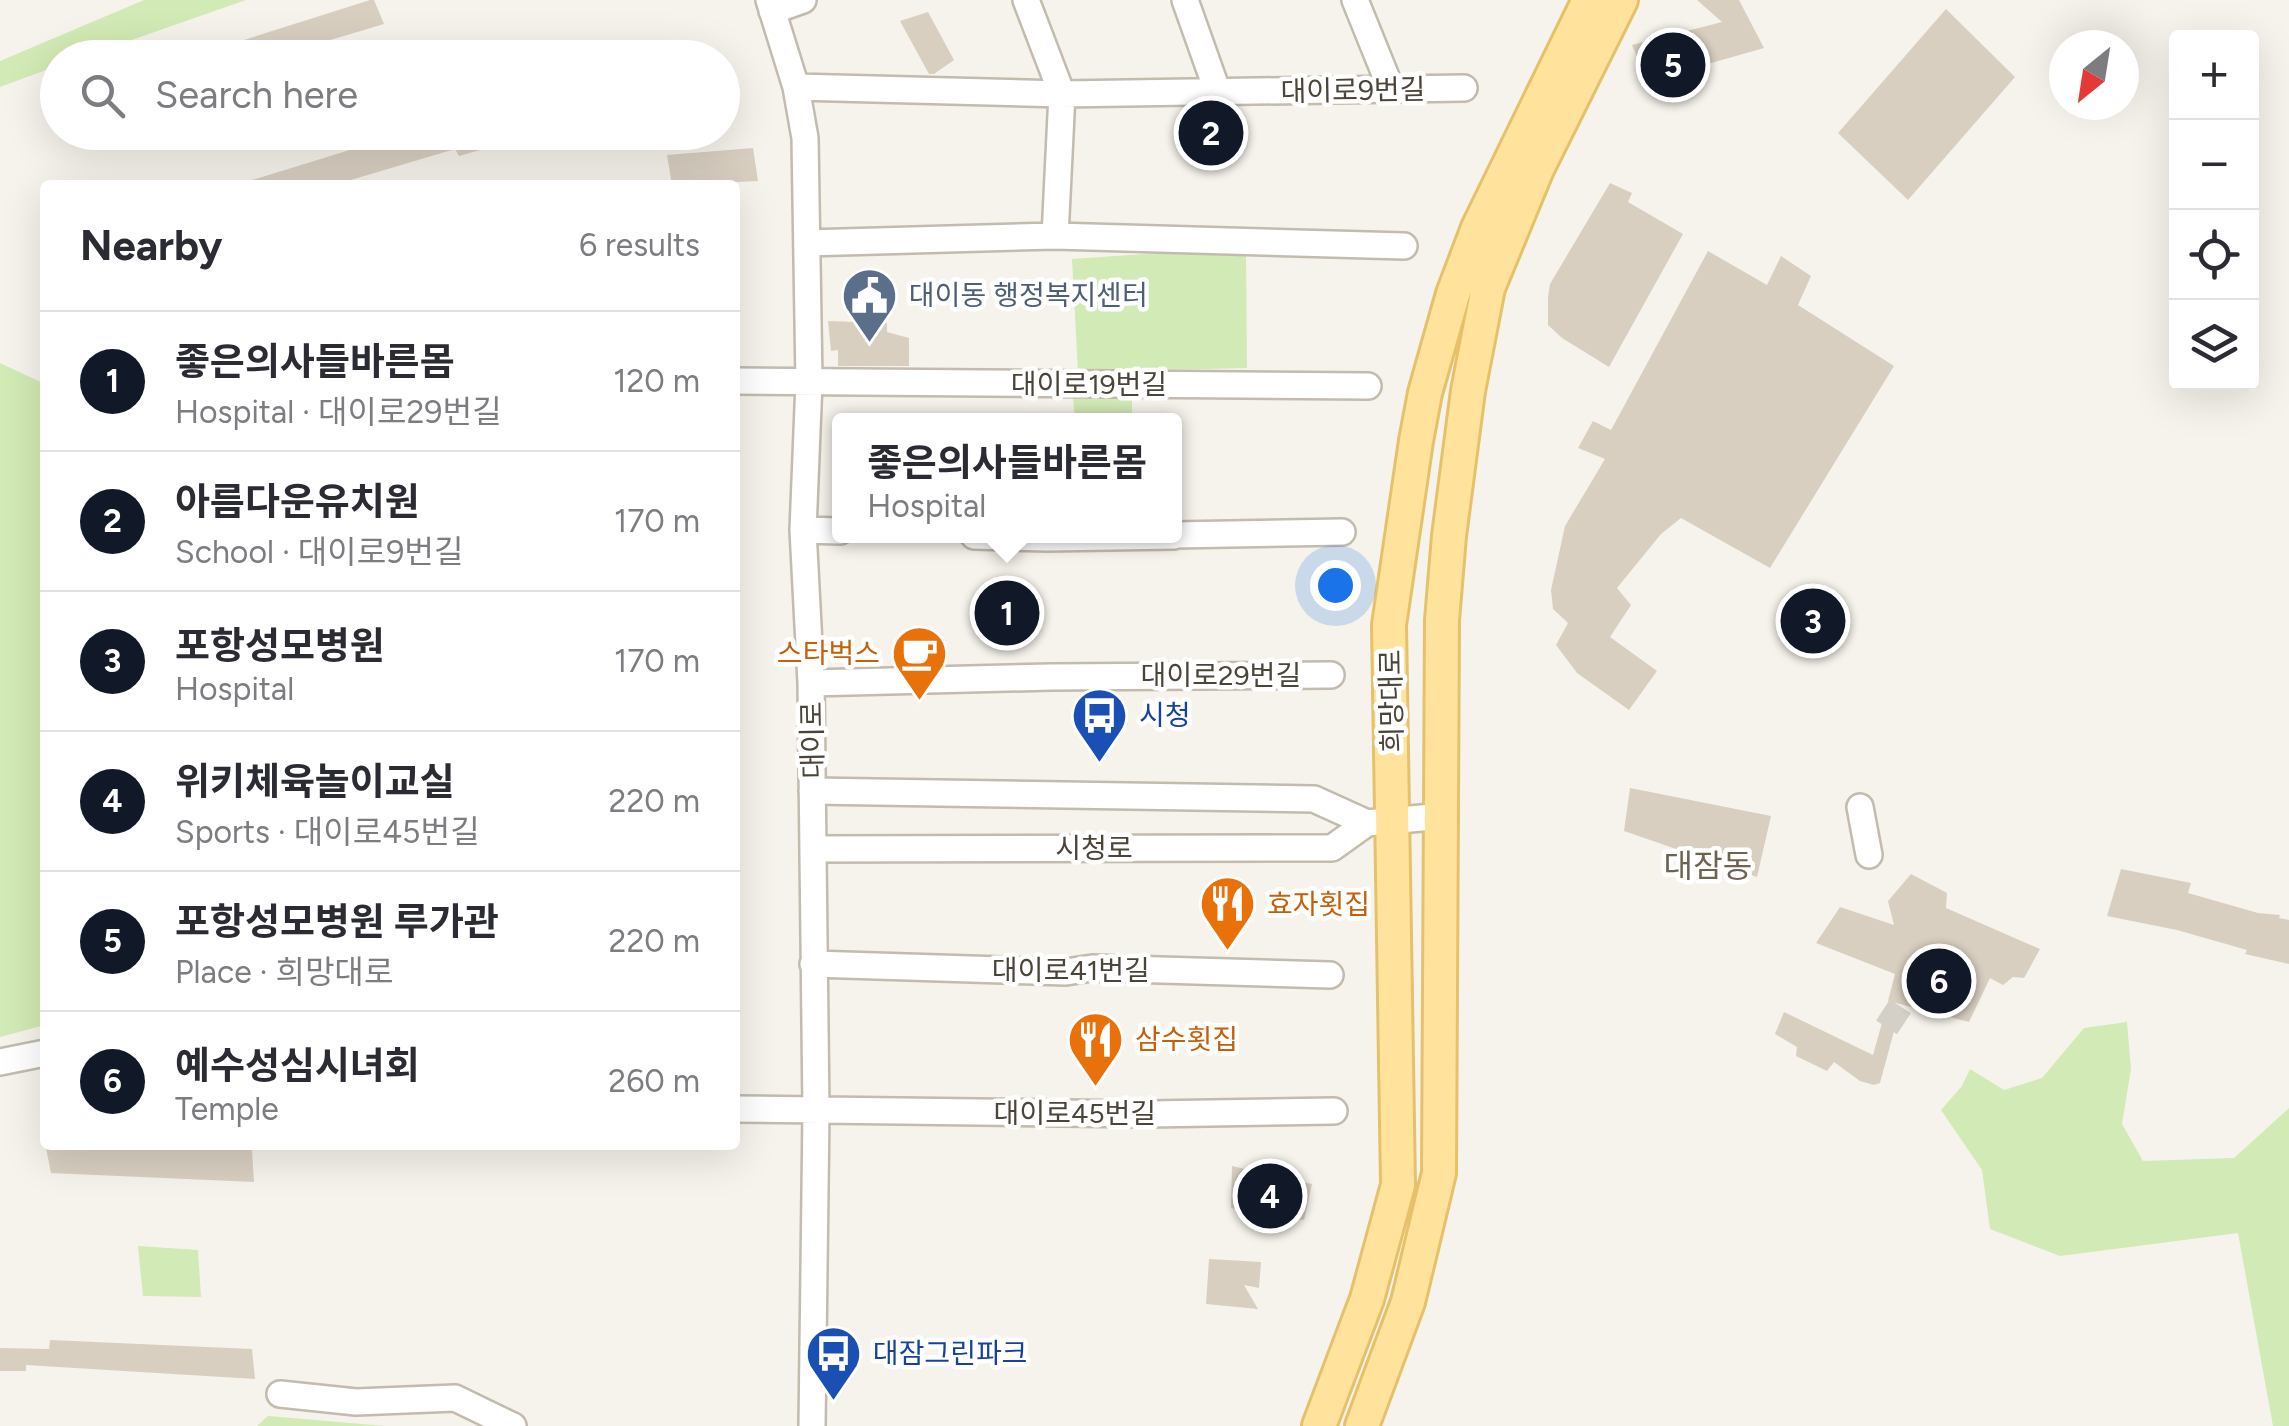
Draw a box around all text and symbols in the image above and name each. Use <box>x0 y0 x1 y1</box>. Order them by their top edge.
pin: 5 <box>1640 28 1706 102</box>
north arrow <box>2049 30 2139 120</box>
map controls <box>2169 30 2259 390</box>
button: + <box>2169 30 2259 120</box>
search box <box>40 40 740 150</box>
icon: search <box>75 68 130 123</box>
text: Search here <box>155 72 358 118</box>
street label: 대이로9번길 <box>1280 72 1426 108</box>
pin: 2 <box>1178 96 1244 170</box>
button: − <box>2169 120 2259 210</box>
button: locate <box>2169 210 2259 300</box>
text: Nearby <box>80 220 222 271</box>
text: 6 results <box>579 226 700 264</box>
public building icon: 대이동 행정복지센터 <box>840 265 900 344</box>
place label: 대이동 행정복지센터 <box>909 278 1148 312</box>
button: layers <box>2169 300 2259 390</box>
text: 좋은의사들바른몸 <box>175 339 455 385</box>
text: 1 <box>106 362 119 400</box>
text: 120 m <box>613 362 700 400</box>
street label: 대이로19번길 <box>1011 367 1167 401</box>
text: Hospital · 대이로29번길 <box>175 393 501 431</box>
popup <box>832 413 1182 543</box>
text: 좋은의사들바른몸 <box>867 440 1147 486</box>
text: 아름다운유치원 <box>175 479 420 525</box>
text: Hospital <box>867 487 986 525</box>
text: 2 <box>103 502 122 540</box>
text: 170 m <box>614 502 700 540</box>
text: School · 대이로9번길 <box>175 533 463 571</box>
your location <box>1310 560 1361 611</box>
pin: 1 <box>974 576 1040 650</box>
pin: 3 <box>1780 584 1846 658</box>
text: 포항성모병원 <box>175 623 385 669</box>
cafe icon: 스타벅스 <box>889 623 949 702</box>
place label: 스타벅스 <box>777 636 880 670</box>
text: 3 <box>104 642 121 680</box>
text: 170 m <box>614 642 700 680</box>
street label: 희망대로 <box>1373 649 1409 753</box>
street label: 대이로29번길 <box>1141 658 1301 692</box>
text: Hospital <box>175 670 294 708</box>
bus stop icon: 시청 <box>1070 685 1130 764</box>
place label: 시청 <box>1139 698 1191 732</box>
street label: 대이로 <box>794 701 830 779</box>
text: 위키체육놀이교실 <box>175 759 455 805</box>
text: 4 <box>102 782 123 820</box>
text: 220 m <box>609 782 700 820</box>
text: Sports · 대이로45번길 <box>175 813 479 851</box>
street label: 시청로 <box>1055 831 1133 865</box>
district label: 대잠동 <box>1664 847 1752 885</box>
restaurant icon: 효자횟집 <box>1198 874 1258 953</box>
place label: 효자횟집 <box>1267 887 1370 921</box>
text: 포항성모병원 루가관 <box>175 899 499 945</box>
text: 5 <box>103 922 122 960</box>
text: 220 m <box>609 922 700 960</box>
pin: 6 <box>1906 944 1972 1018</box>
text: Place · 희망대로 <box>175 953 393 991</box>
street label: 대이로41번길 <box>992 953 1150 987</box>
restaurant icon: 삼수횟집 <box>1066 1009 1126 1088</box>
place label: 삼수횟집 <box>1135 1022 1238 1056</box>
text: 예수성심시녀회 <box>175 1043 420 1089</box>
text: 6 <box>103 1062 122 1100</box>
text: 260 m <box>608 1062 700 1100</box>
text: Temple <box>175 1090 279 1128</box>
street label: 대이로45번길 <box>994 1096 1156 1130</box>
pin: 4 <box>1238 1158 1302 1234</box>
bus stop icon: 대잠그린파크 <box>804 1323 864 1402</box>
place label: 대잠그린파크 <box>873 1336 1028 1370</box>

